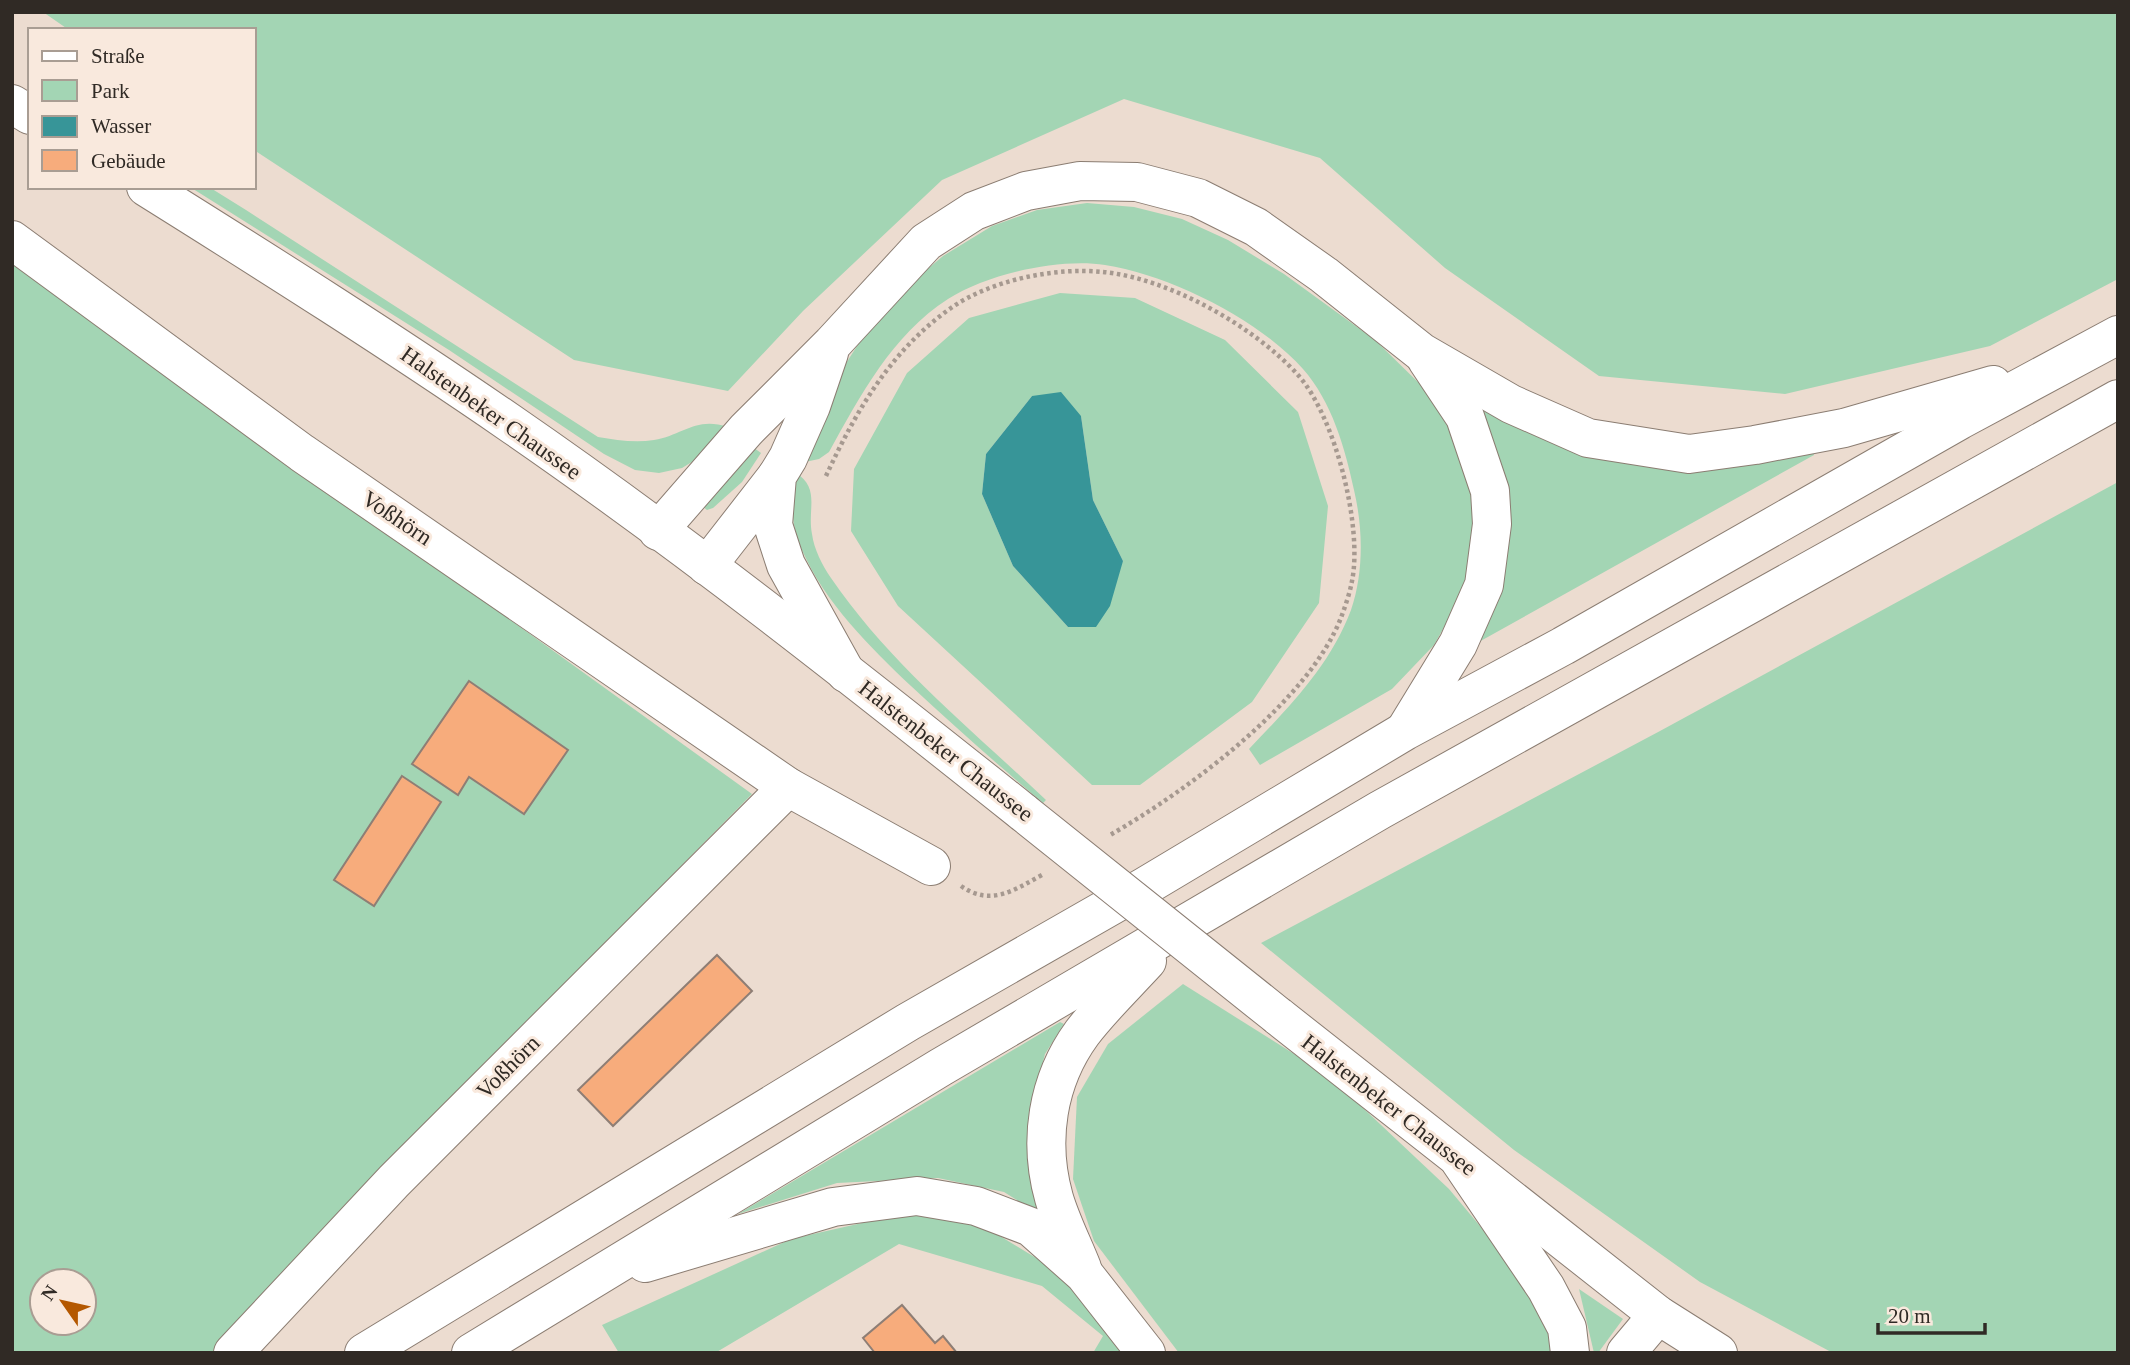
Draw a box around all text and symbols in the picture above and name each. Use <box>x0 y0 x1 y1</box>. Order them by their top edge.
legend <box>28 28 256 189</box>
text: Straße <box>91 44 145 68</box>
text: Park <box>91 79 130 103</box>
text: Wasser <box>91 114 151 138</box>
text: Gebäude <box>91 149 166 173</box>
street label: Halstenbeker Chaussee <box>396 341 586 485</box>
street label: Voßhörn <box>357 486 437 551</box>
street label: Halstenbeker Chaussee <box>854 675 1038 827</box>
street label: Halstenbeker Chaussee <box>1297 1029 1481 1181</box>
street label: Voßhörn <box>471 1030 545 1104</box>
north arrow <box>28 1267 98 1337</box>
text: N <box>37 1281 62 1304</box>
scale bar <box>1878 1292 1985 1336</box>
text: 20 m <box>1888 1304 1931 1328</box>

